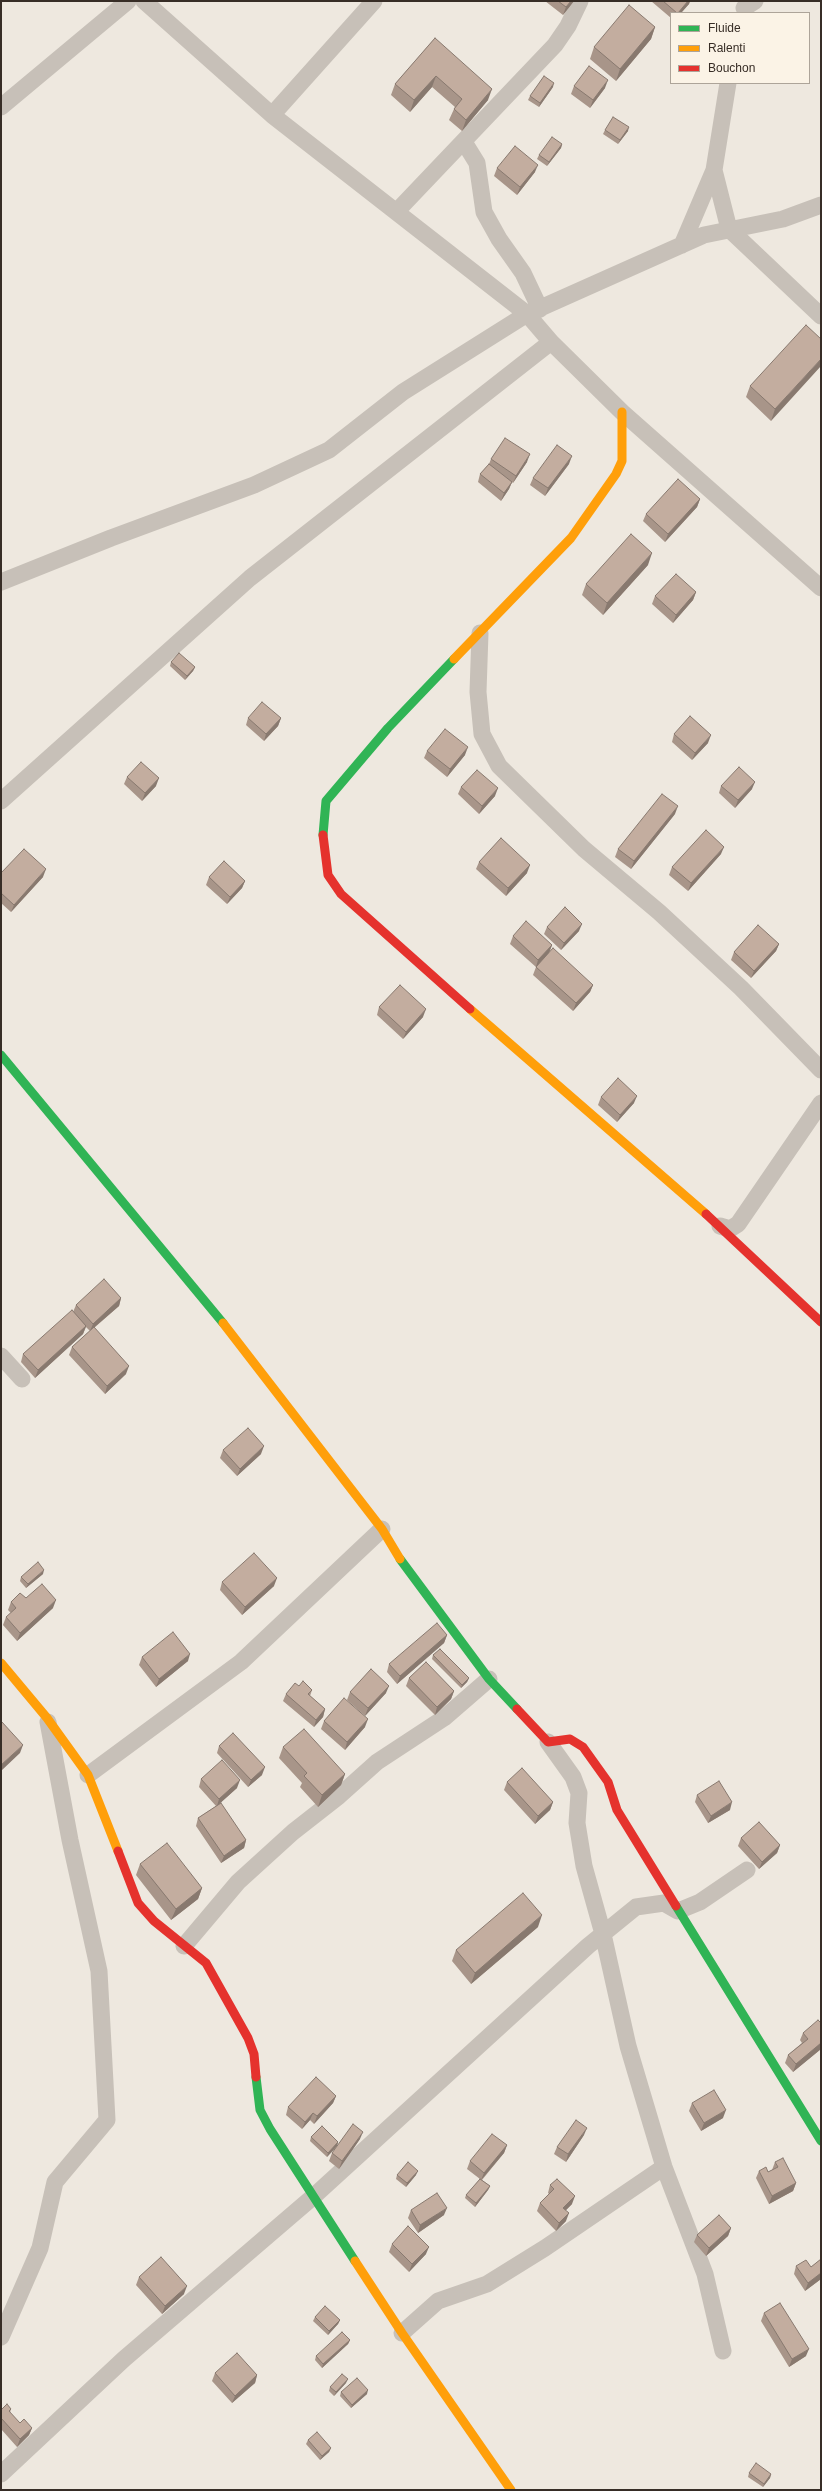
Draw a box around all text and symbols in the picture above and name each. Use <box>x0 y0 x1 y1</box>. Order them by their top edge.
legend <box>670 12 810 84</box>
text: Fluide <box>708 21 741 35</box>
text: Ralenti <box>708 41 745 55</box>
text: Bouchon <box>708 61 755 75</box>

